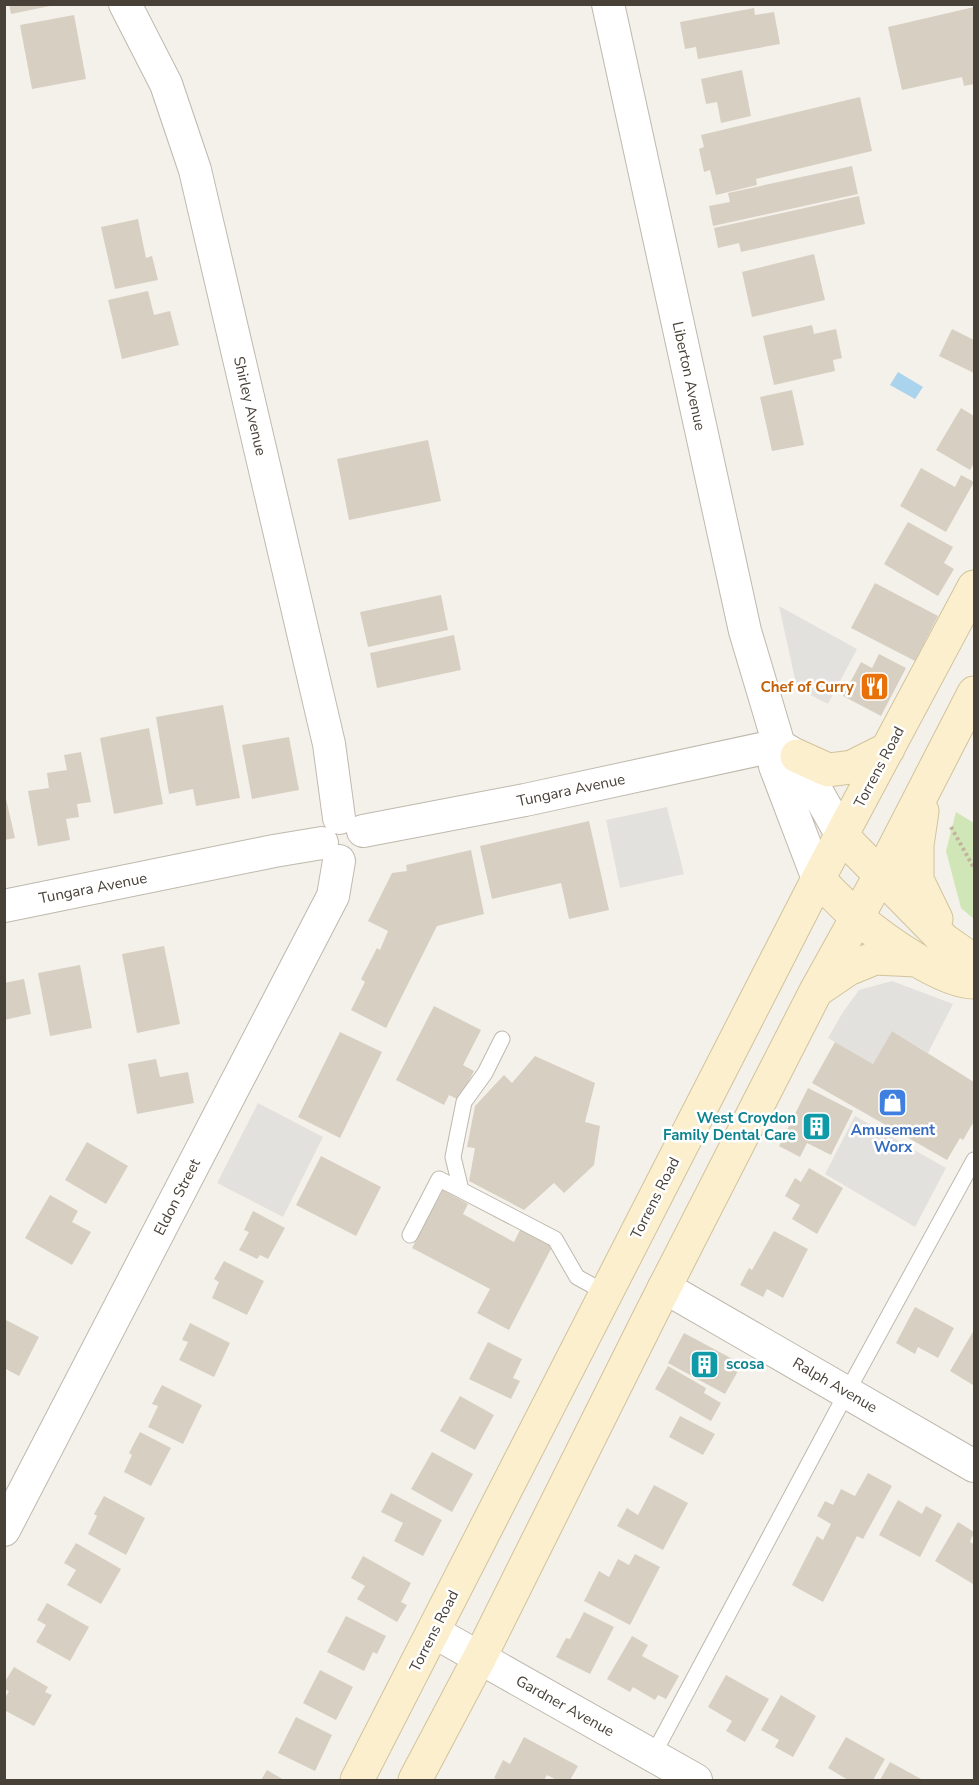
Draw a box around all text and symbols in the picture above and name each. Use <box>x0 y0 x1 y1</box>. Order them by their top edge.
street label: Liberton Avenue <box>668 320 710 432</box>
street label: Shirley Avenue <box>229 354 271 458</box>
restaurant icon: Chef of Curry <box>859 671 891 703</box>
place label: Chef of Curry <box>761 677 854 697</box>
street label: Torrens Road <box>849 723 909 811</box>
street label: Tungara Avenue <box>515 769 627 811</box>
street label: Tungara Avenue <box>37 868 149 908</box>
shop icon: Amusement Worx <box>877 1087 909 1119</box>
place label: West Croydon Family Dental Care <box>663 1108 796 1145</box>
building icon: West Croydon Family Dental Care <box>801 1111 833 1143</box>
place label: Amusement Worx <box>851 1120 935 1157</box>
street label: Torrens Road <box>626 1154 684 1242</box>
street label: Eldon Street <box>149 1155 205 1239</box>
building icon: scosa <box>689 1348 721 1380</box>
street label: Ralph Avenue <box>789 1353 881 1417</box>
place label: scosa <box>726 1354 764 1374</box>
street label: Torrens Road <box>405 1587 463 1675</box>
street label: Gardner Avenue <box>512 1671 618 1741</box>

